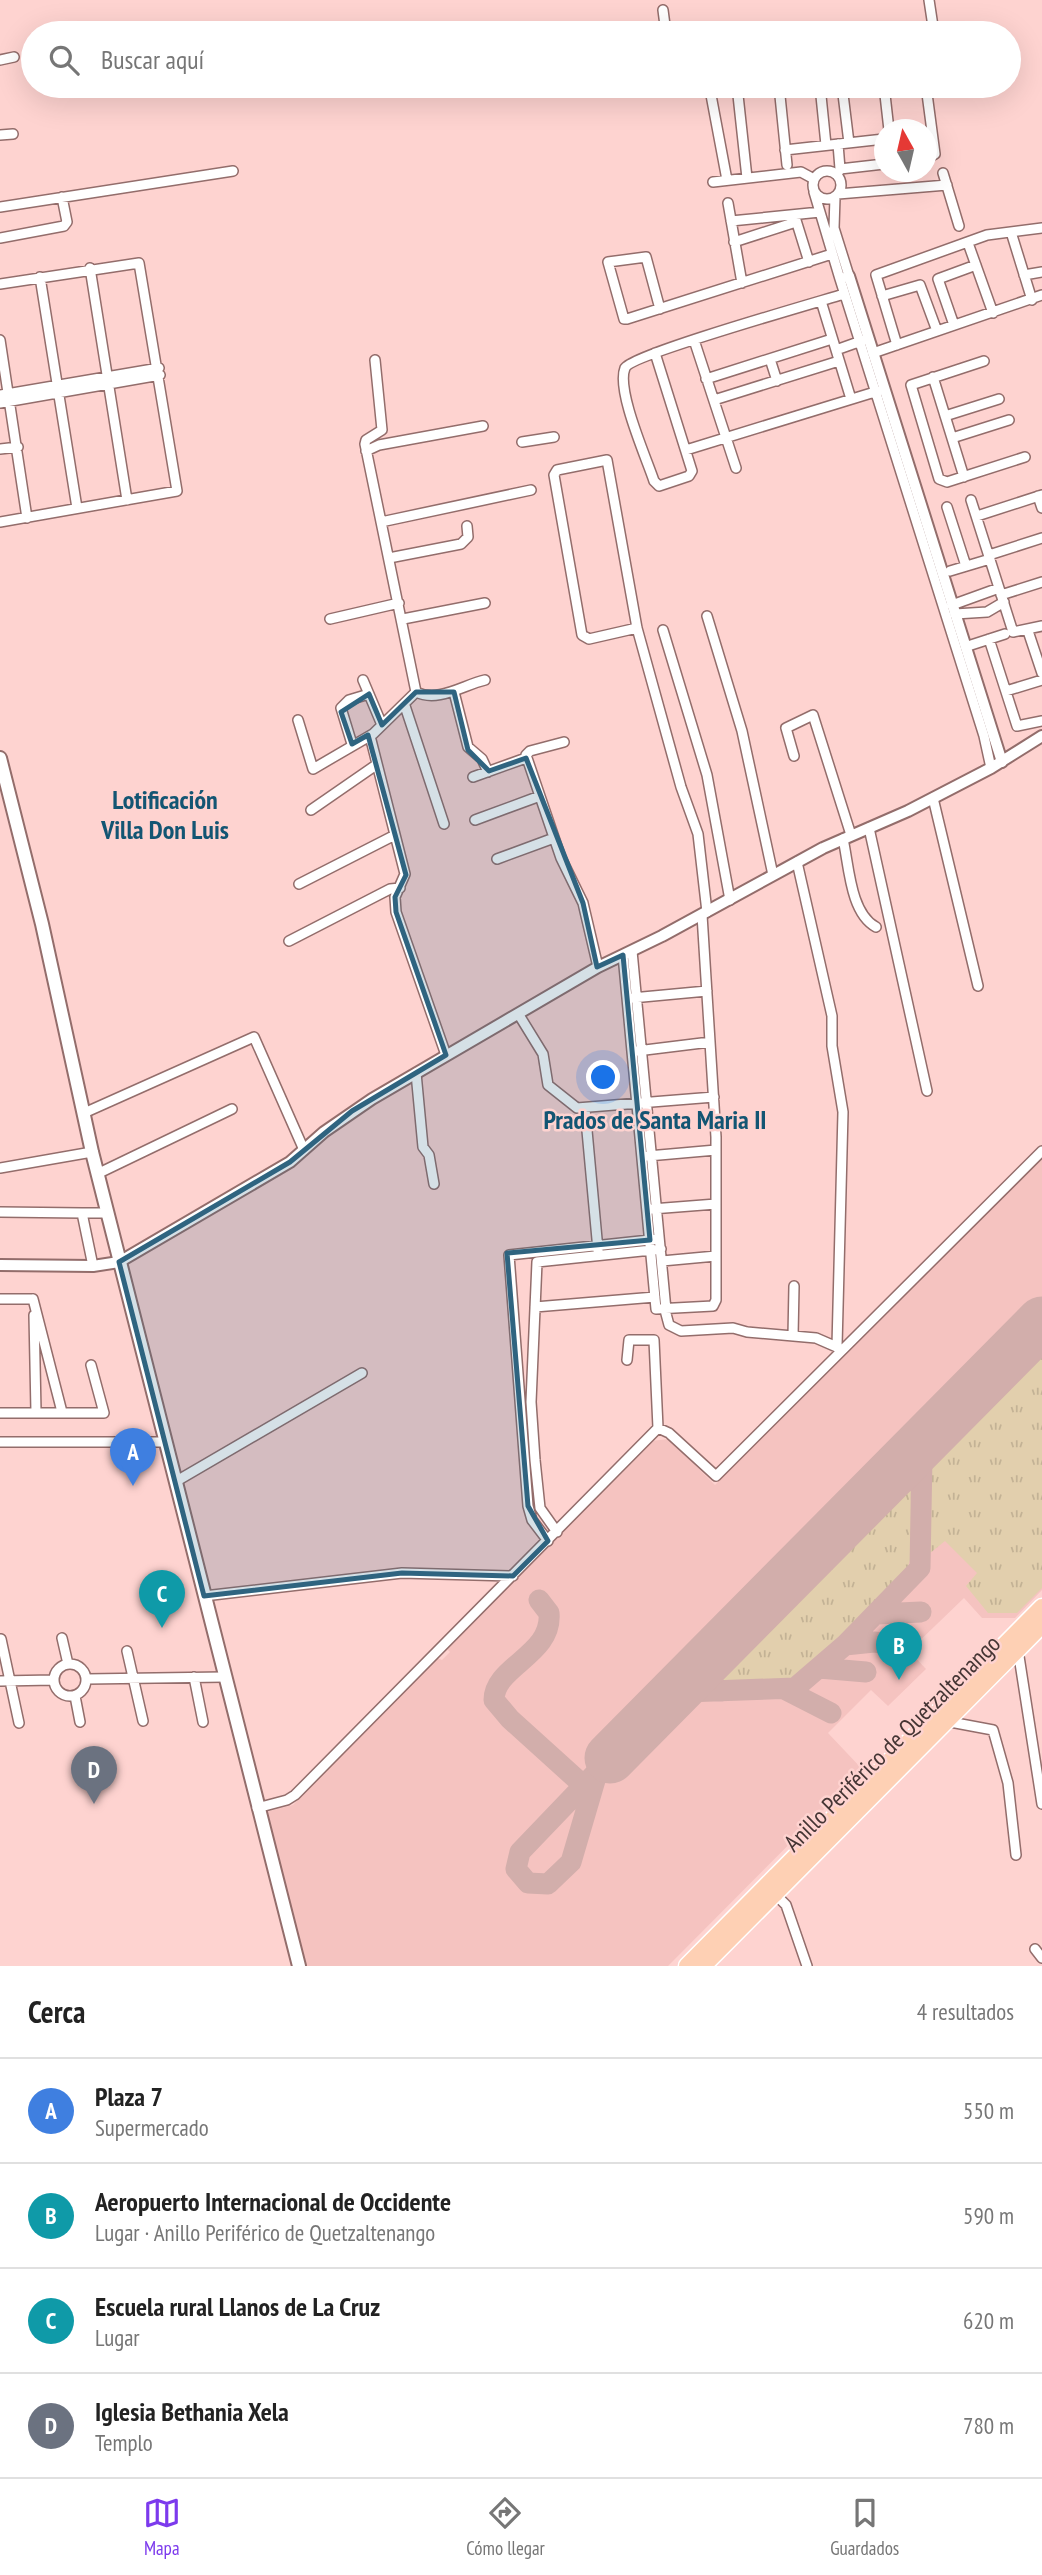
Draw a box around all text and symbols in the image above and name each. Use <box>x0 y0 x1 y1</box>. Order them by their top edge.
search box <box>21 21 1021 98</box>
icon: search <box>45 41 83 79</box>
text: Buscar aquí <box>101 43 204 76</box>
north arrow <box>874 119 937 182</box>
district label: Lotificación Villa Don Luis <box>100 783 229 846</box>
your location <box>586 1060 620 1094</box>
district label: Prados de Santa Maria II <box>543 1103 767 1136</box>
pin: A <box>110 1428 156 1486</box>
pin: C <box>139 1570 185 1628</box>
pin: B <box>876 1622 922 1680</box>
street label: Anillo Periférico de Quetzaltenango <box>777 1628 1007 1858</box>
pin: D <box>71 1746 117 1804</box>
text: Cerca <box>28 1992 85 2031</box>
text: 4 resultados <box>917 1997 1014 2026</box>
text: Plaza 7 <box>95 2080 163 2113</box>
text: A <box>45 2096 57 2125</box>
text: 550 m <box>963 2096 1014 2125</box>
text: Supermercado <box>95 2113 209 2142</box>
text: Aeropuerto Internacional de Occidente <box>95 2185 451 2218</box>
text: B <box>45 2201 57 2230</box>
text: 590 m <box>963 2201 1014 2230</box>
text: Lugar · Anillo Periférico de Quetzaltenango <box>95 2218 435 2247</box>
text: Escuela rural Llanos de La Cruz <box>95 2290 380 2323</box>
text: C <box>46 2306 56 2335</box>
text: 620 m <box>963 2306 1014 2335</box>
text: Lugar <box>95 2323 140 2352</box>
text: Iglesia Bethania Xela <box>95 2395 289 2428</box>
text: D <box>45 2411 57 2440</box>
text: 780 m <box>963 2411 1014 2440</box>
text: Templo <box>95 2428 153 2457</box>
tab: Mapa <box>143 2494 181 2560</box>
tab: Cómo llegar <box>466 2494 545 2560</box>
tab: Guardados <box>830 2494 899 2560</box>

